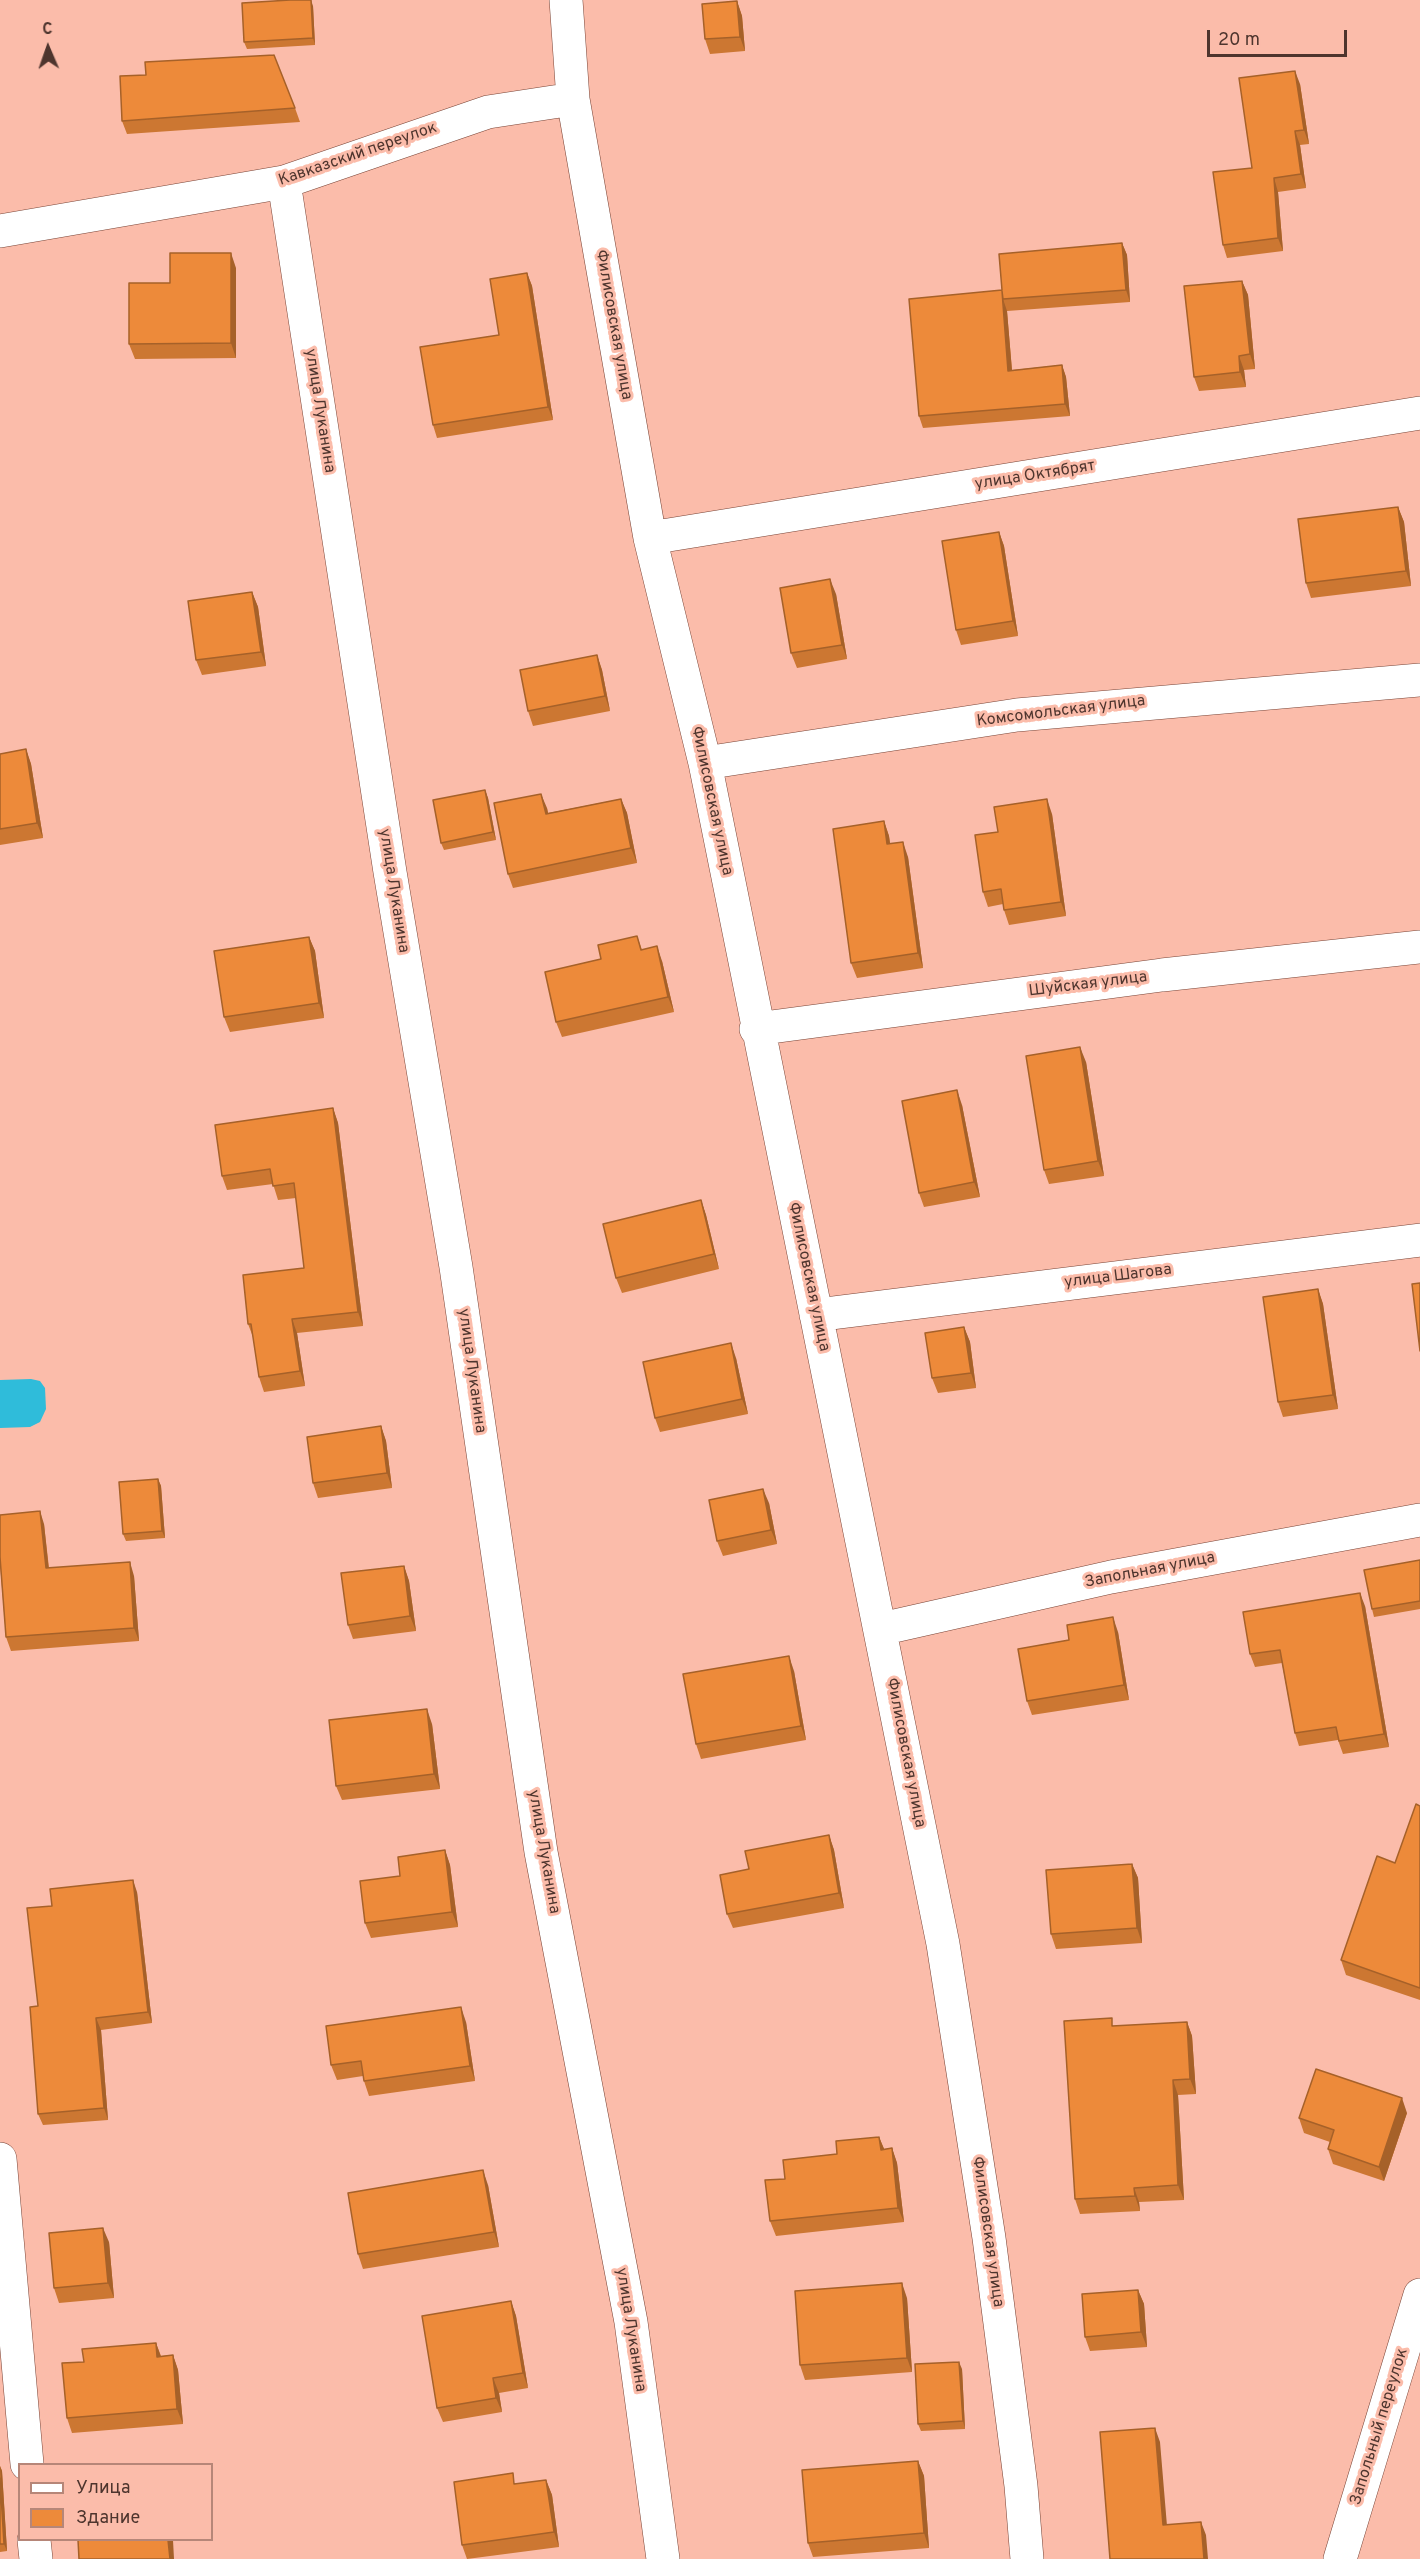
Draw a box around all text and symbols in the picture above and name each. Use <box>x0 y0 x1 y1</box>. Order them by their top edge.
north arrow <box>18 18 78 78</box>
scale bar <box>1210 18 1350 56</box>
text: С <box>42 20 53 40</box>
text: 20 m <box>1218 29 1260 52</box>
street label: Кавказский переулок <box>276 119 440 191</box>
street label: Филисовская улица <box>590 249 636 401</box>
street label: улица Луканина <box>300 348 338 474</box>
street label: улица Октябрят <box>974 457 1096 495</box>
street label: Комсомольская улица <box>976 692 1146 732</box>
street label: Филисовская улица <box>686 725 736 877</box>
street label: улица Луканина <box>374 828 412 954</box>
street label: Шуйская улица <box>1028 968 1148 1002</box>
street label: Филисовская улица <box>783 1201 833 1353</box>
street label: улица Шагова <box>1063 1261 1173 1293</box>
street label: улица Луканина <box>453 1308 489 1434</box>
street label: Запольная улица <box>1083 1549 1217 1593</box>
street label: Филисовская улица <box>881 1677 929 1829</box>
street label: улица Луканина <box>523 1789 563 1915</box>
street label: Филисовская улица <box>967 2155 1007 2309</box>
street label: улица Луканина <box>611 2267 649 2393</box>
street label: Запольный переулок <box>1347 2346 1413 2508</box>
legend <box>18 2463 213 2541</box>
text: Улица <box>76 2477 130 2500</box>
text: Здание <box>76 2507 140 2530</box>

